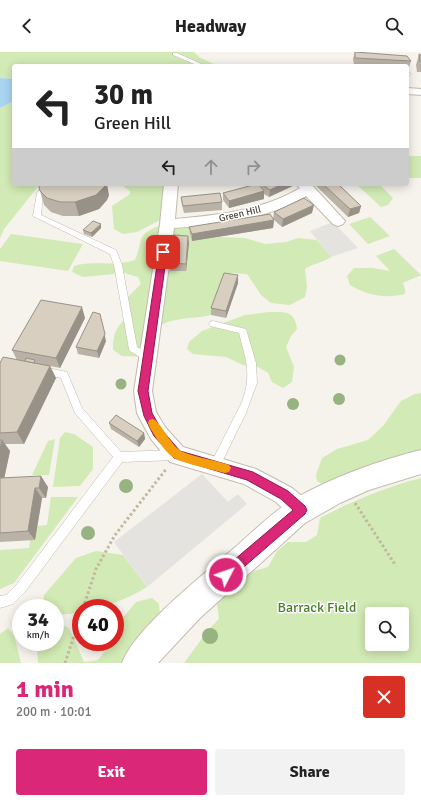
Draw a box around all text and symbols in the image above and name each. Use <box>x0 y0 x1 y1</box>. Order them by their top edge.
icon: back <box>16 15 38 37</box>
text: Headway <box>175 15 246 37</box>
icon: search <box>383 15 405 37</box>
text: 30 m <box>94 78 153 112</box>
icon: left <box>28 80 80 132</box>
text: Green Hill <box>94 112 171 134</box>
icon: left <box>158 156 180 178</box>
icon: ahead <box>200 156 222 178</box>
icon: right <box>242 156 264 178</box>
street label: Green Hill <box>218 203 262 225</box>
pin <box>146 235 180 269</box>
icon: arrive <box>152 241 174 263</box>
position arrow <box>205 554 247 596</box>
speed limit sign: 40 <box>72 599 124 651</box>
park label: Barrack Field <box>277 599 357 616</box>
text: 34 <box>27 607 49 632</box>
map controls <box>365 607 409 651</box>
button: search <box>365 607 409 651</box>
text: km/h <box>27 629 49 641</box>
text: 1 min <box>16 674 74 704</box>
button: close <box>363 676 405 718</box>
text: 200 m · 10:01 <box>16 704 92 720</box>
button: Exit <box>16 749 207 795</box>
button: Share <box>215 749 405 795</box>

